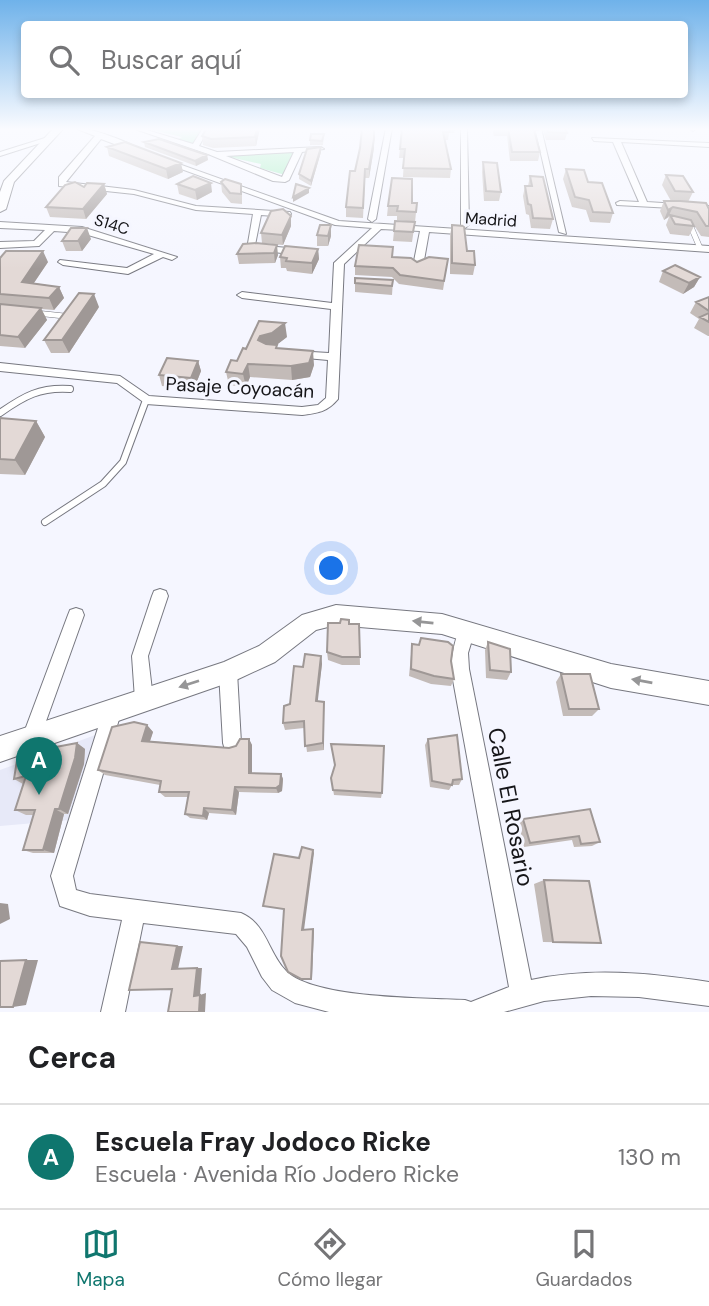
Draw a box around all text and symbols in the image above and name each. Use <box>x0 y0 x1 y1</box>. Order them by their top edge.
search box <box>21 21 688 98</box>
icon: search <box>45 41 83 79</box>
text: Buscar aquí <box>101 43 241 77</box>
street label: Madrid <box>464 207 518 232</box>
street label: S14C <box>92 209 132 240</box>
street label: Pasaje Coyoacán <box>165 371 315 404</box>
your location <box>314 551 348 585</box>
one-way arrow <box>411 616 433 627</box>
one-way arrow <box>631 675 653 686</box>
one-way arrow <box>178 680 199 690</box>
street label: Calle El Rosario <box>481 725 541 889</box>
pin: A <box>16 737 62 795</box>
text: Cerca <box>28 1038 116 1077</box>
text: Escuela Fray Jodoco Ricke <box>95 1125 431 1159</box>
text: A <box>43 1142 59 1172</box>
text: 130 m <box>618 1142 681 1172</box>
text: Escuela · Avenida Río Jodero Ricke <box>95 1159 459 1189</box>
tab: Mapa <box>76 1225 125 1292</box>
tab: Cómo llegar <box>277 1225 383 1292</box>
tab: Guardados <box>535 1225 633 1292</box>

